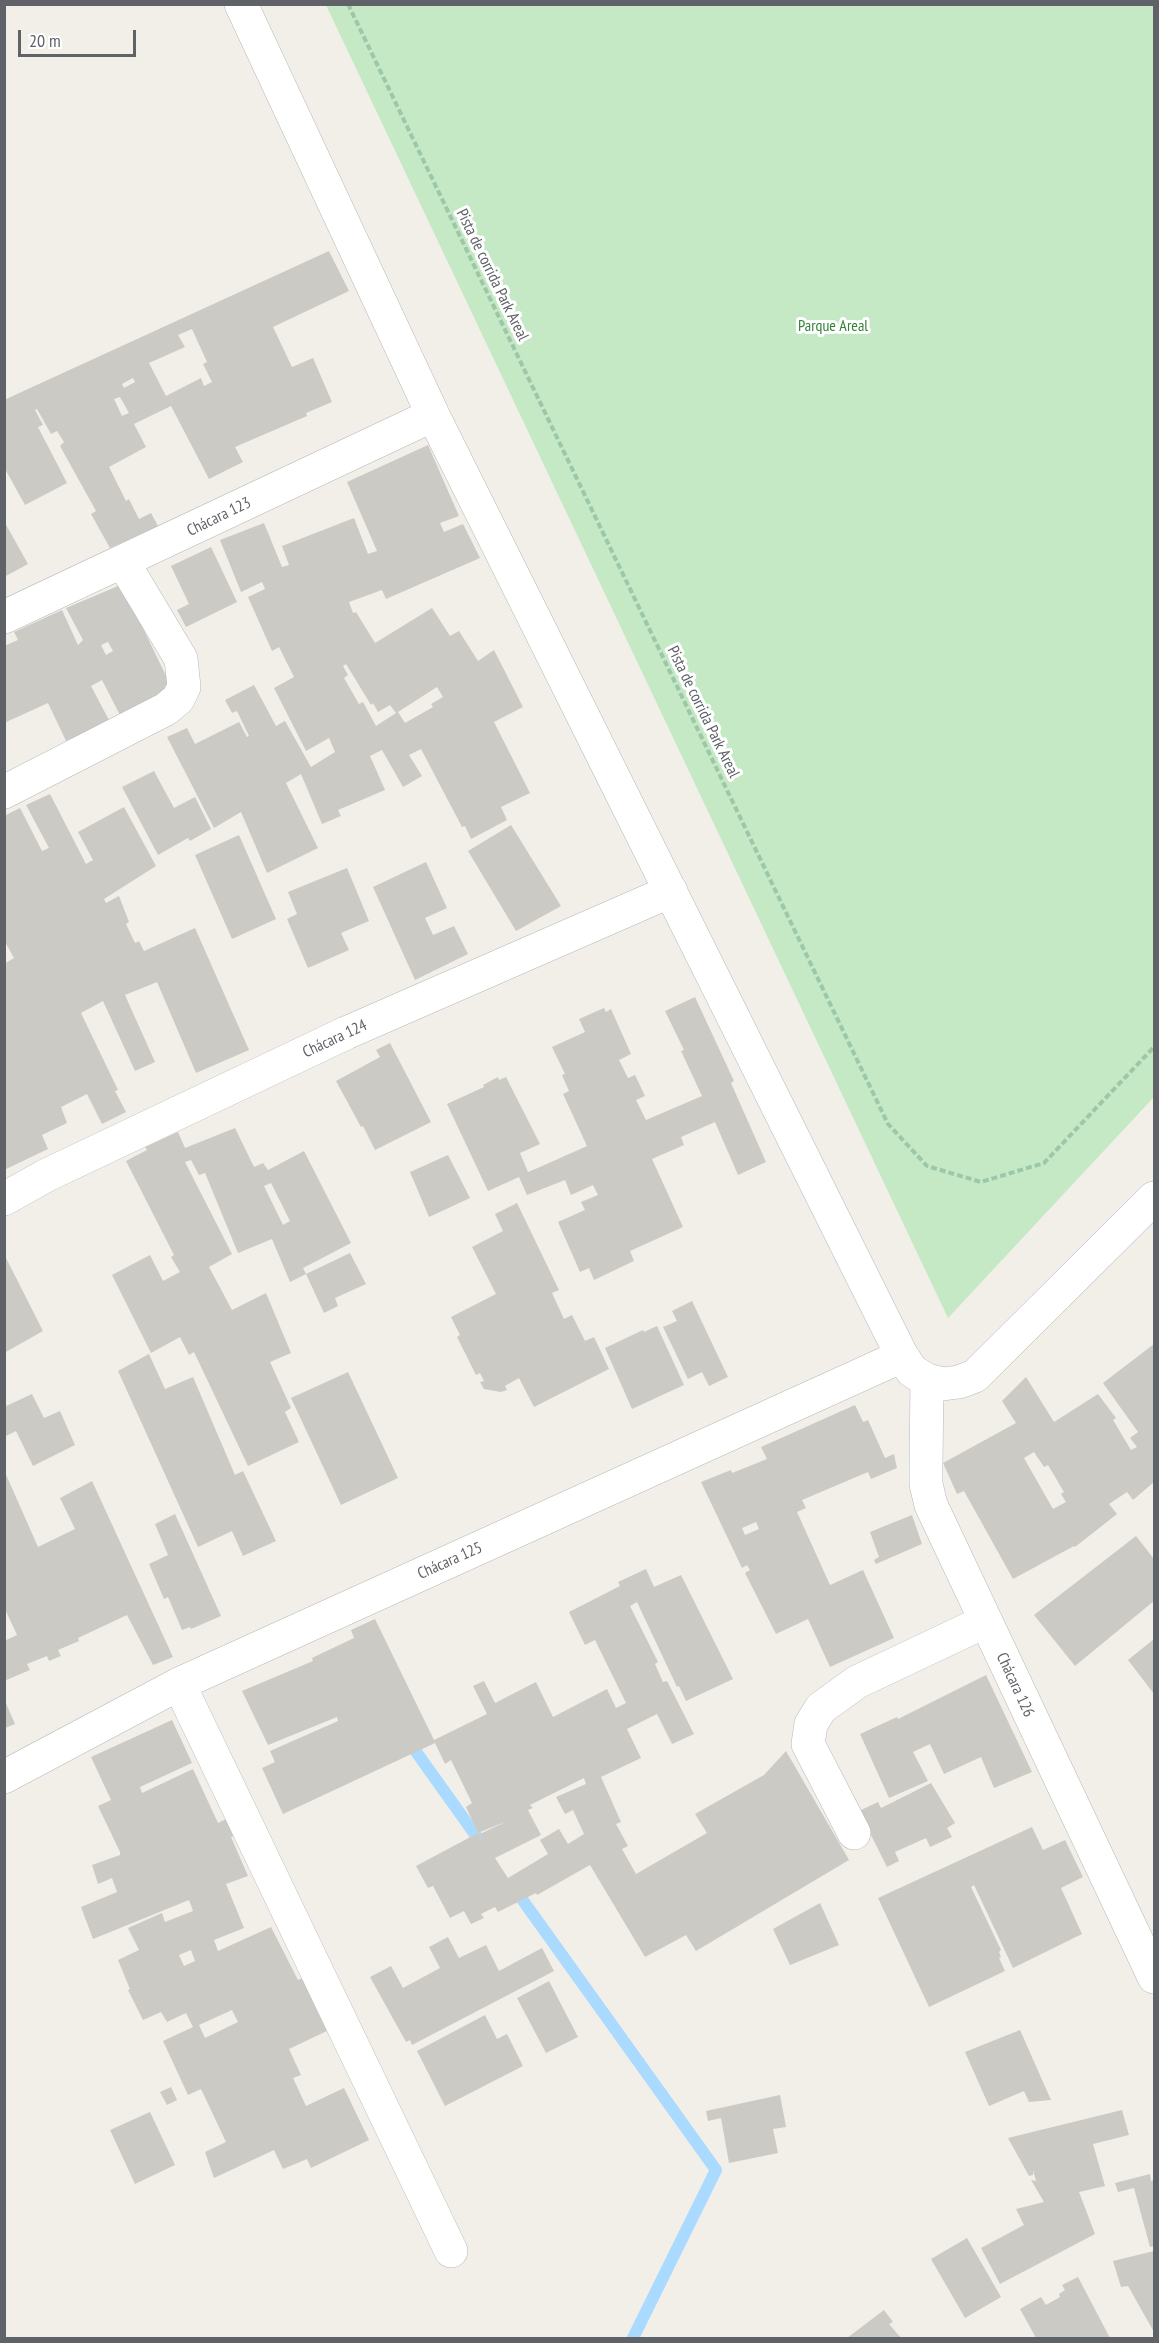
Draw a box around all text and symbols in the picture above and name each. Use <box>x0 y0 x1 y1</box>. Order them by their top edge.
scale bar <box>21 18 140 56</box>
text: 20 m <box>29 29 61 52</box>
street label: Pista de corrida Park Areal <box>452 206 532 344</box>
park label: Parque Areal <box>798 316 868 336</box>
street label: Chácara 123 <box>184 493 254 541</box>
street label: Pista de corrida Park Areal <box>663 643 743 781</box>
street label: Chácara 124 <box>300 1016 370 1062</box>
street label: Chácara 125 <box>415 1538 485 1584</box>
street label: Chácara 126 <box>992 1650 1038 1720</box>

